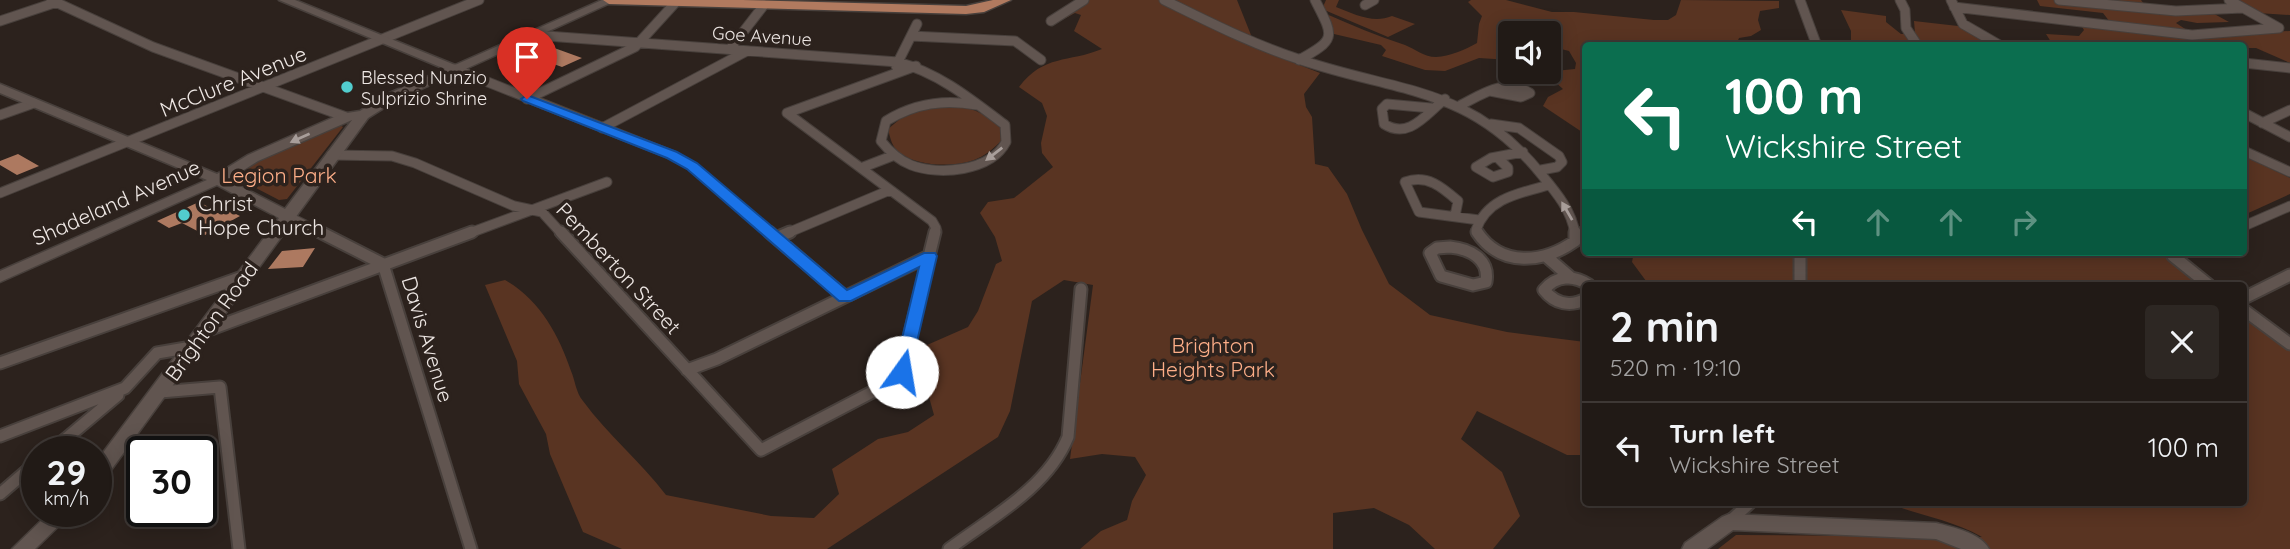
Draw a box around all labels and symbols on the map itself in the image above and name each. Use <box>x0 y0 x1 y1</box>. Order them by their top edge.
street label: Goe Avenue <box>711 21 813 51</box>
pin <box>497 27 557 99</box>
street label: McClure Avenue <box>156 40 310 122</box>
place label: Blessed Nunzio Sulprizio Shrine <box>361 66 487 110</box>
marker: Blessed Nunzio Sulprizio Shrine <box>339 79 355 95</box>
one-way arrow <box>289 133 310 144</box>
one-way arrow <box>986 146 1004 161</box>
street label: Shadeland Avenue <box>28 153 204 251</box>
park label: Legion Park <box>221 162 337 188</box>
place label: Christ Hope Church <box>198 190 324 240</box>
street label: Pemberton Street <box>551 197 687 339</box>
one-way arrow <box>1561 202 1573 221</box>
marker: Christ Hope Church <box>176 207 192 223</box>
street label: Brighton Road <box>159 256 263 386</box>
street label: Davis Avenue <box>396 273 460 405</box>
park label: Brighton Heights Park <box>1151 332 1275 382</box>
position arrow <box>865 335 939 409</box>
speed limit sign: 30 <box>126 436 217 527</box>

